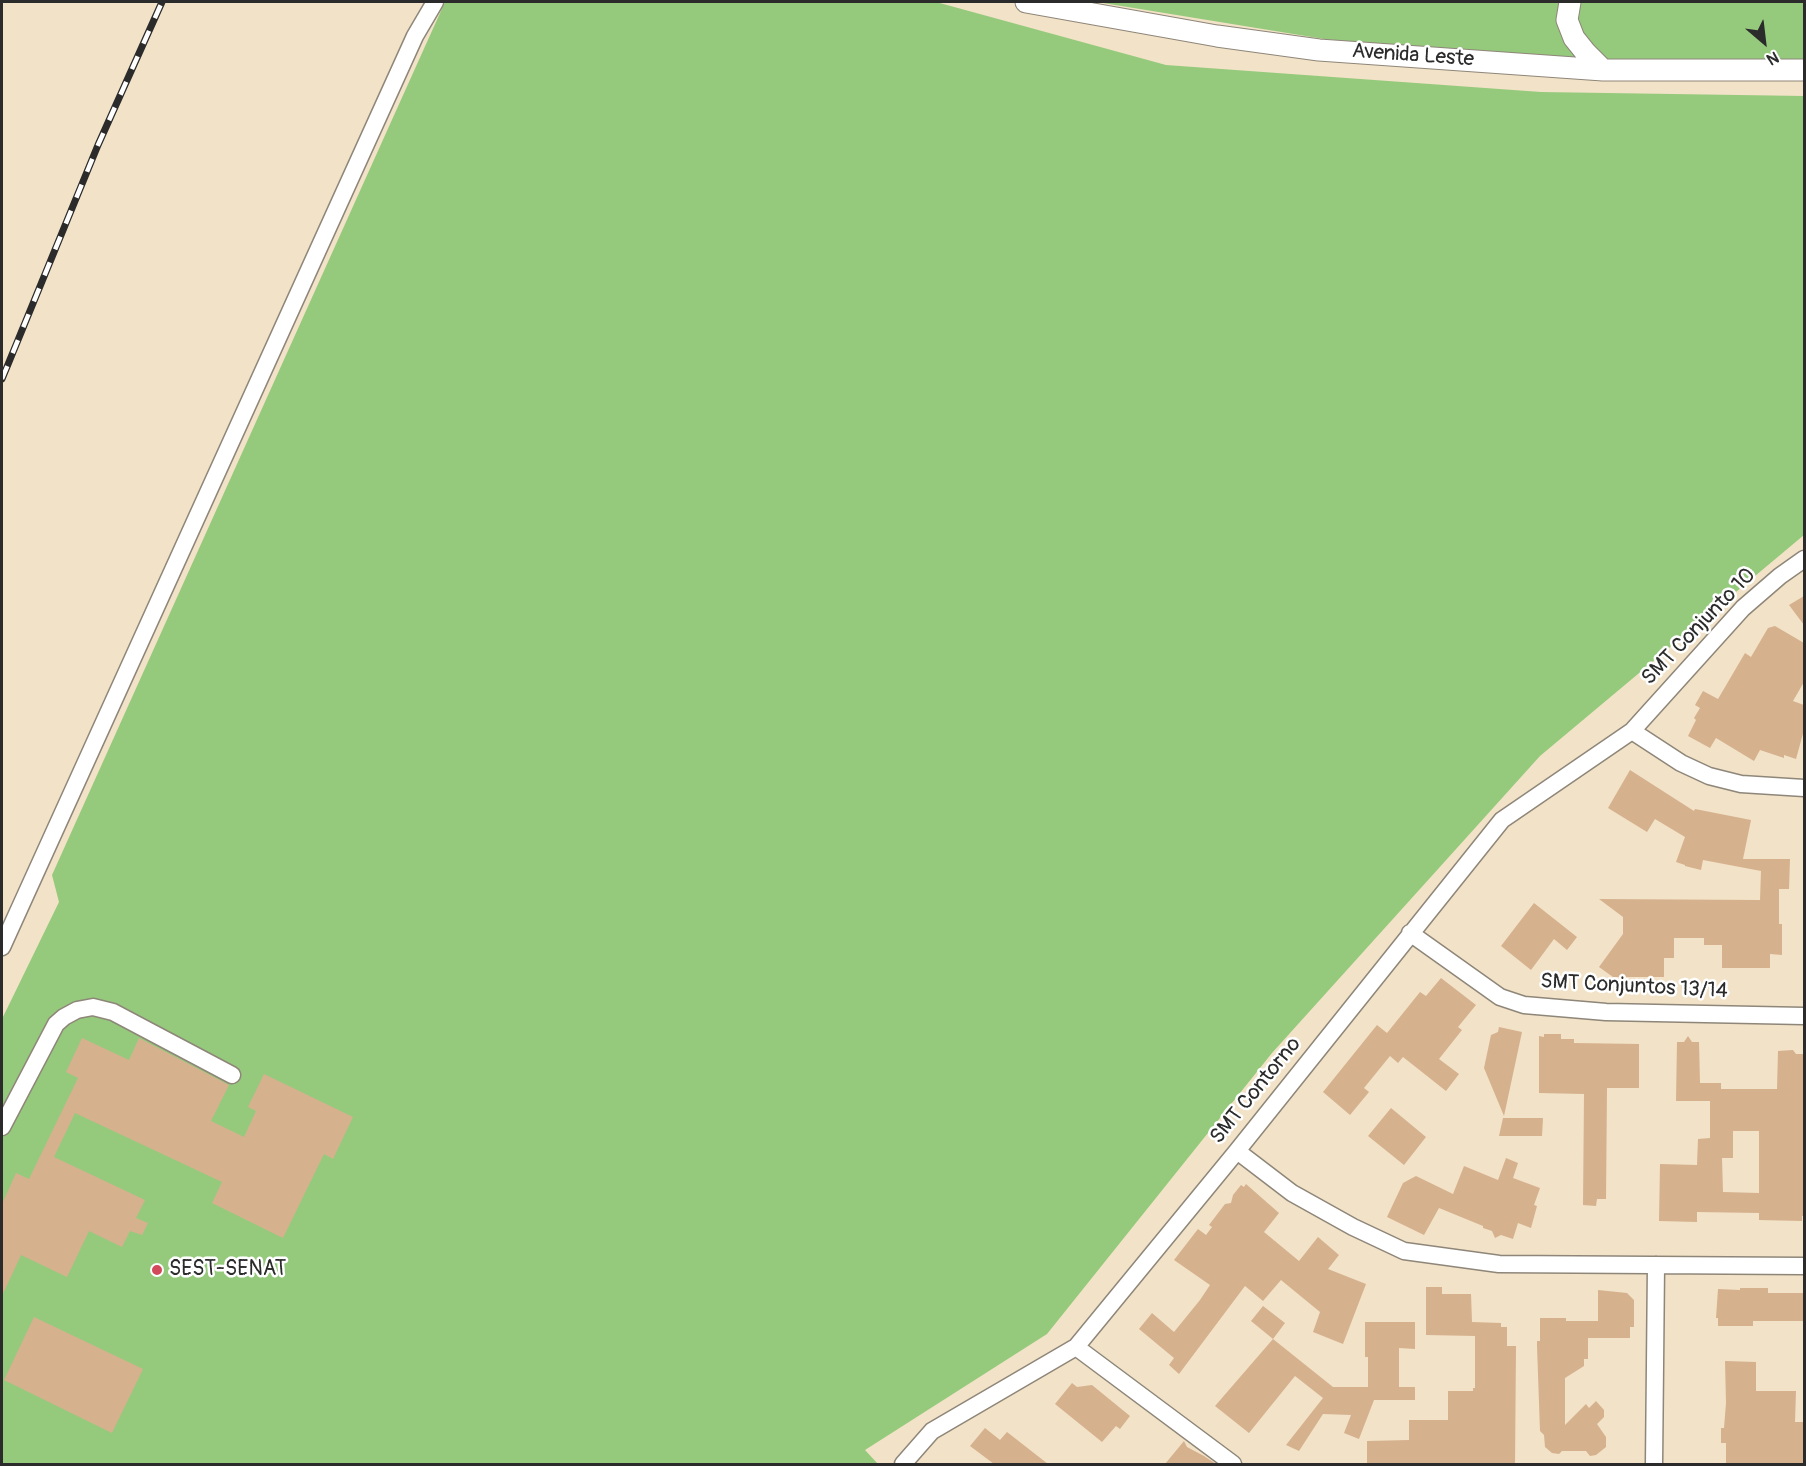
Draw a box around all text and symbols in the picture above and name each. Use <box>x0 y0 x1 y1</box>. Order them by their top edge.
north arrow <box>1734 12 1794 72</box>
street label: Avenida Leste <box>1351 39 1475 73</box>
text: N <box>1763 47 1782 69</box>
street label: SMT Conjunto 10 <box>1637 563 1761 691</box>
street label: SMT Conjuntos 13/14 <box>1540 970 1728 1004</box>
street label: SMT Contorno <box>1205 1033 1307 1149</box>
place label: SEST-SENAT <box>169 1257 286 1283</box>
marker: SEST-SENAT <box>150 1263 164 1277</box>

